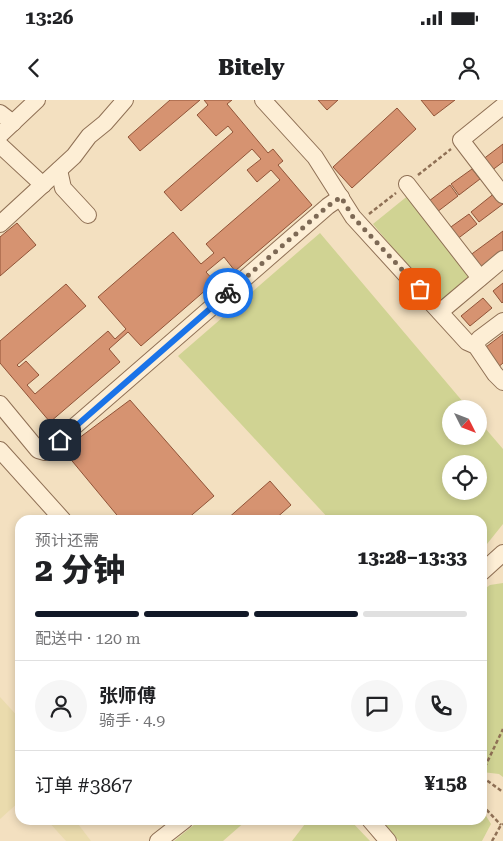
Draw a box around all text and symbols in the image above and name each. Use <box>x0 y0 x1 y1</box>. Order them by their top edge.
text: 13:26 <box>25 6 74 29</box>
icon: back <box>20 54 48 82</box>
icon: person <box>455 54 483 82</box>
text: Bitely <box>218 55 285 80</box>
courier <box>203 268 253 318</box>
pin <box>399 268 441 310</box>
icon: bag <box>406 275 434 303</box>
icon: bike <box>214 279 242 307</box>
north arrow <box>442 400 488 445</box>
map controls <box>442 400 487 500</box>
pin <box>39 419 81 461</box>
icon: home <box>46 426 74 454</box>
button: locate <box>442 455 487 500</box>
text: 预计还需 <box>35 531 99 550</box>
text: 13:28–13:33 <box>358 546 467 569</box>
text: 2 分钟 <box>35 551 125 589</box>
text: 配送中 · 120 m <box>35 629 141 648</box>
button: person <box>35 680 87 732</box>
button: chat <box>351 680 403 732</box>
button: phone <box>415 680 467 732</box>
text: 张师傅 <box>99 684 156 707</box>
text: 骑手 · 4.9 <box>99 711 165 730</box>
text: ¥158 <box>424 772 467 795</box>
text: 订单 #3867 <box>35 774 132 797</box>

